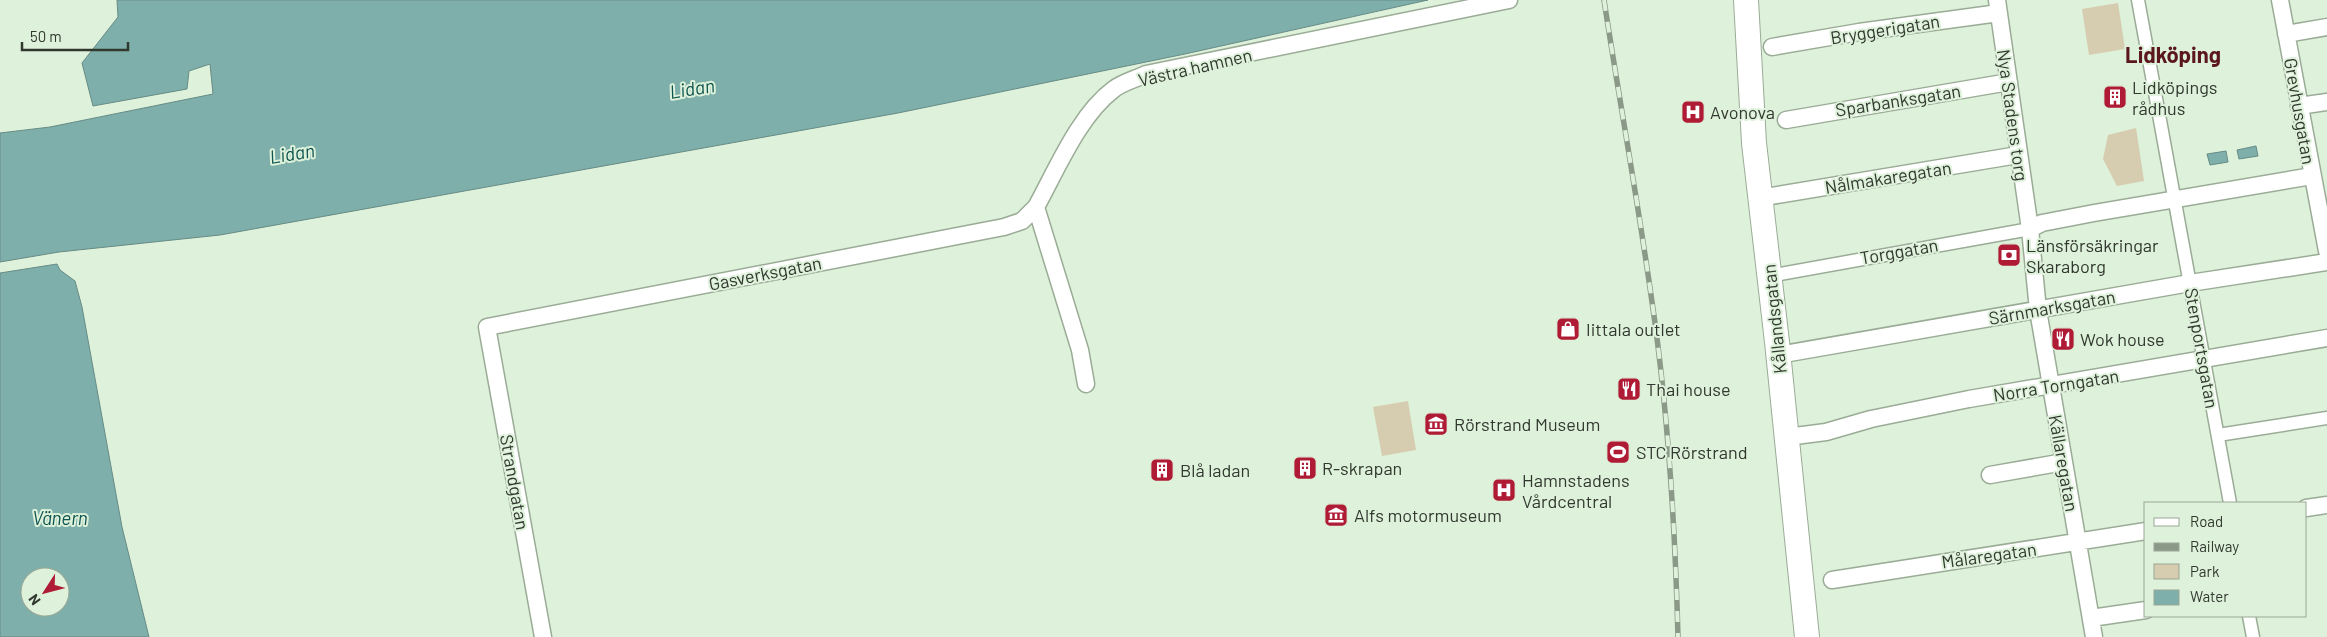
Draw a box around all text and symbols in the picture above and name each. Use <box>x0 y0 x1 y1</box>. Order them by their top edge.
street label: Bryggerigatan <box>1829 9 1941 49</box>
scale bar <box>22 20 129 52</box>
text: 50 m <box>30 27 62 45</box>
district label: Lidköping <box>2125 41 2221 67</box>
street label: Västra hamnen <box>1136 43 1254 91</box>
street label: Nya Stadens torg <box>1993 48 2033 182</box>
street label: Grevhusgatan <box>2280 56 2320 166</box>
water label: Lidan <box>668 73 716 103</box>
place label: Lidköpings rådhus <box>2132 76 2217 119</box>
street label: Sparbanksgatan <box>1834 79 1962 121</box>
building icon: Lidköpings rådhus <box>2102 84 2128 110</box>
hospital icon: Avonova <box>1680 99 1706 125</box>
place label: Avonova <box>1710 101 1775 123</box>
water label: Lidan <box>268 138 316 168</box>
street label: Nålmakaregatan <box>1823 156 1953 198</box>
street label: Torggatan <box>1858 233 1940 269</box>
place label: Länsförsäkringar Skaraborg <box>2026 234 2159 277</box>
bank icon: Länsförsäkringar Skaraborg <box>1996 242 2022 268</box>
street label: Gasverksgatan <box>707 251 823 295</box>
street label: Kållandsgatan <box>1757 263 1791 375</box>
street label: Särnmarksgatan <box>1987 285 2117 329</box>
street label: Stenportsgatan <box>2181 286 2223 410</box>
shop icon: Iittala outlet <box>1555 316 1581 342</box>
place label: Iittala outlet <box>1586 318 1681 340</box>
restaurant icon: Wok house <box>2050 326 2076 352</box>
place label: Wok house <box>2080 328 2165 350</box>
street label: Norra Torngatan <box>1992 364 2120 406</box>
restaurant icon: Thai house <box>1616 376 1642 402</box>
place label: Thai house <box>1646 378 1731 400</box>
museum icon: Rörstrand Museum <box>1423 411 1449 437</box>
place label: Rörstrand Museum <box>1454 413 1600 435</box>
street label: Källaregatan <box>2045 413 2083 513</box>
street label: Strandgatan <box>496 433 534 531</box>
sports icon: STC Rörstrand <box>1605 439 1631 465</box>
place label: STC Rörstrand <box>1636 441 1747 463</box>
building icon: R-skrapan <box>1292 455 1318 481</box>
building icon: Blå ladan <box>1149 457 1175 483</box>
place label: R-skrapan <box>1322 457 1402 479</box>
place label: Blå ladan <box>1180 459 1250 481</box>
place label: Hamnstadens Vårdcentral <box>1522 469 1630 512</box>
hospital icon: Hamnstadens Vårdcentral <box>1491 477 1517 503</box>
museum icon: Alfs motormuseum <box>1323 502 1349 528</box>
legend <box>2144 502 2307 617</box>
place label: Alfs motormuseum <box>1354 504 1502 526</box>
water label: Vänern <box>32 506 88 529</box>
text: Road <box>2190 512 2223 530</box>
street label: Målaregatan <box>1940 537 2038 573</box>
text: Railway <box>2190 537 2239 555</box>
text: Park <box>2190 562 2220 580</box>
north arrow <box>20 567 70 617</box>
text: Water <box>2190 587 2229 605</box>
text: N <box>24 591 44 609</box>

